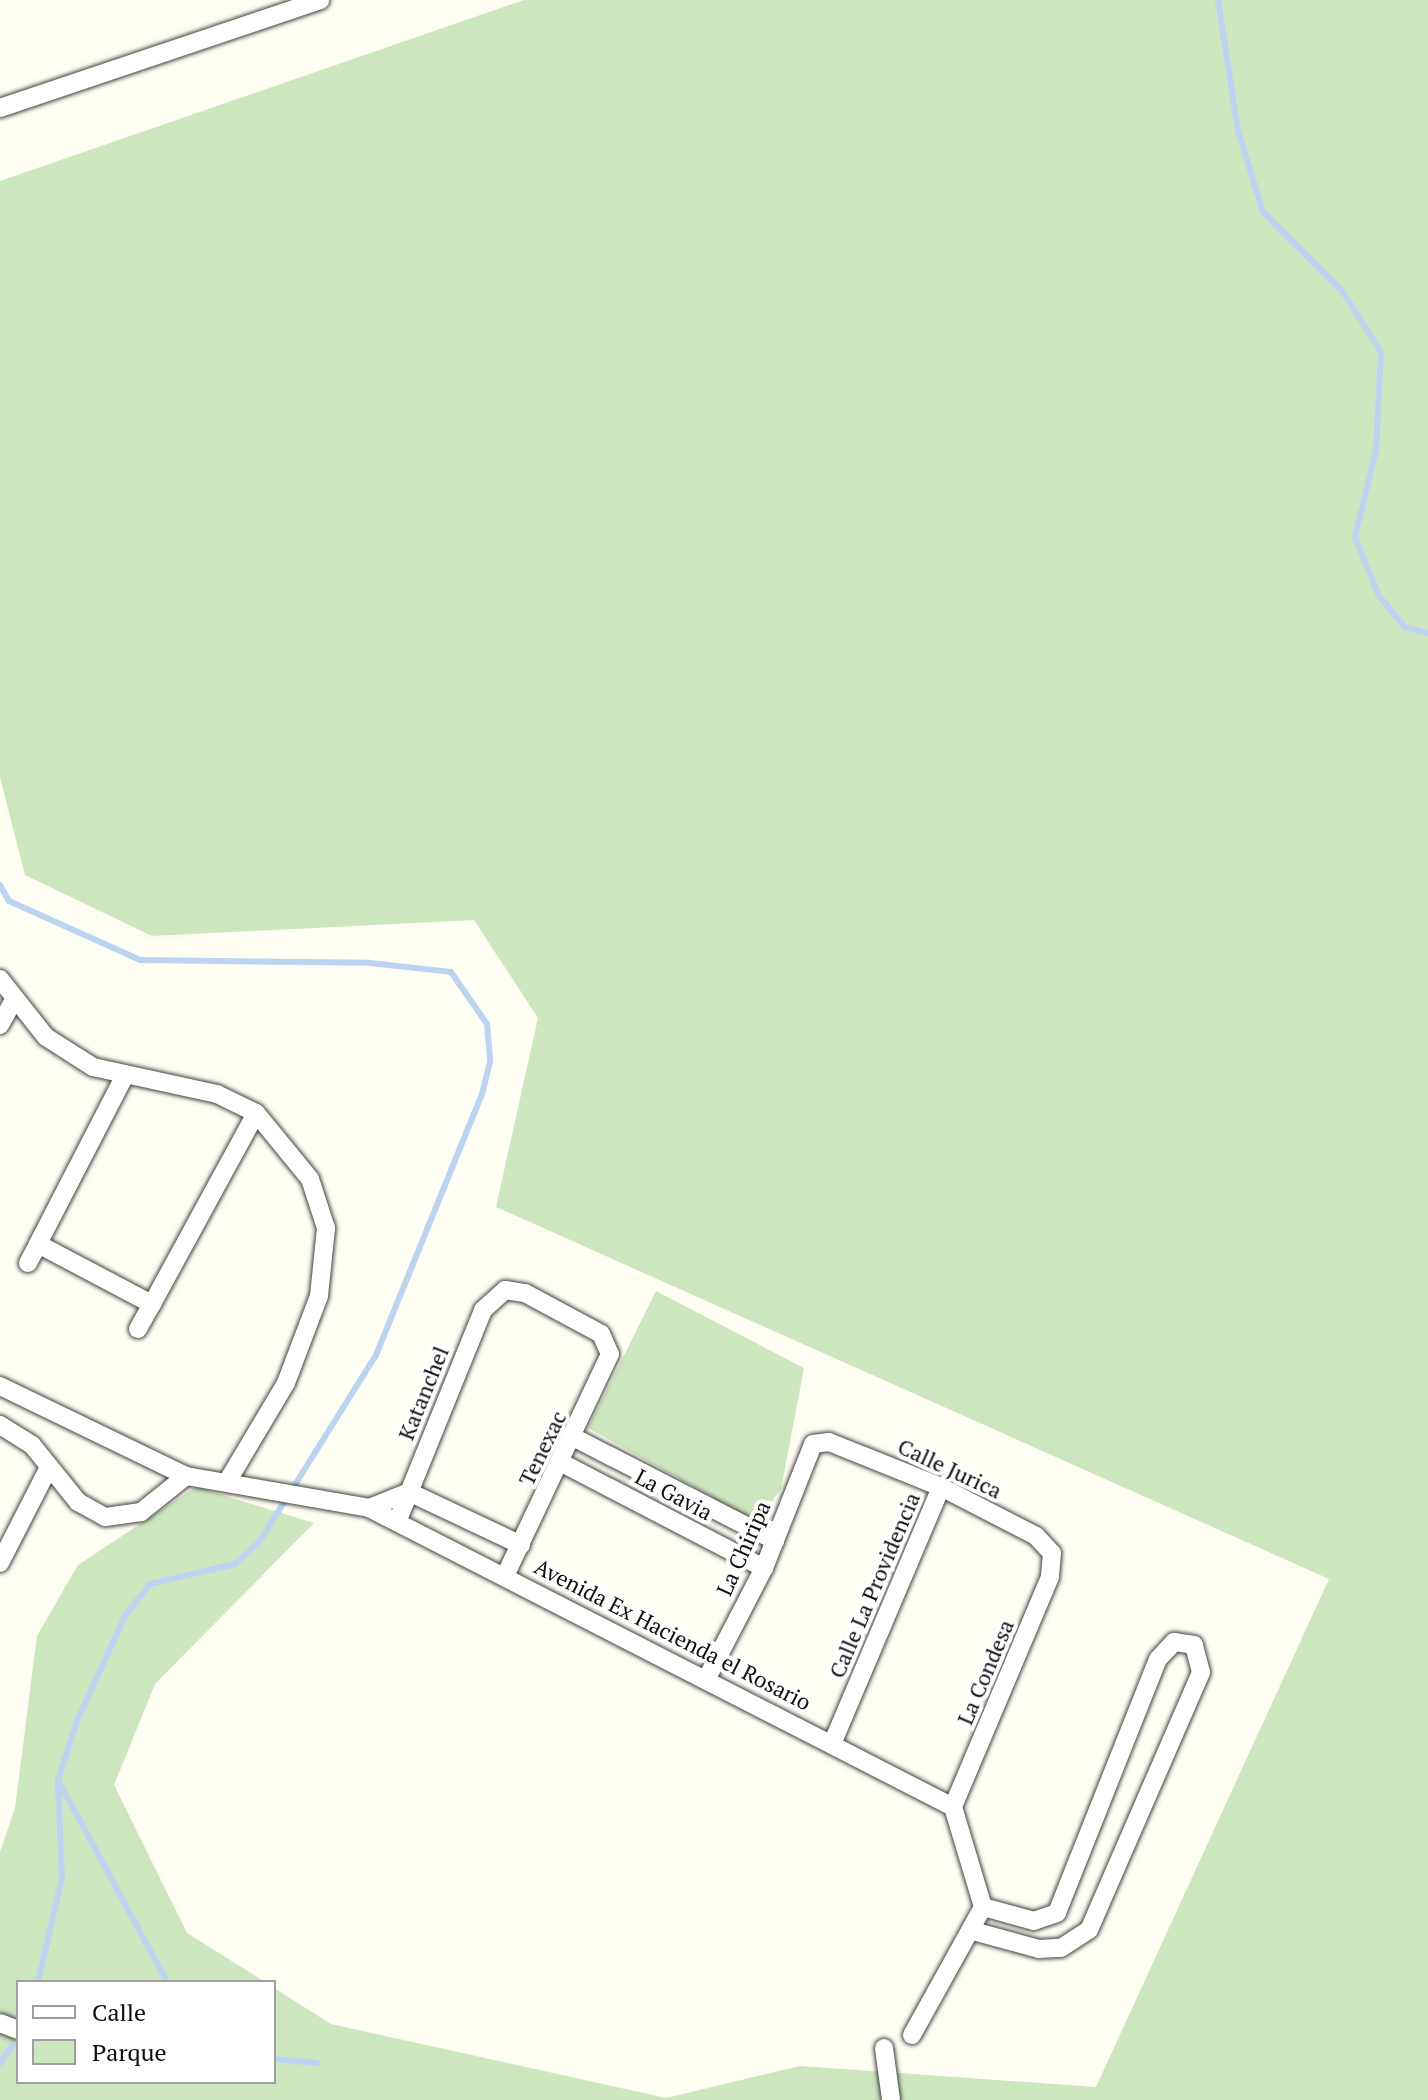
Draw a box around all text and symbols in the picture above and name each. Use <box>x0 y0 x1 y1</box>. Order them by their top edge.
street label: Katanchel <box>392 1342 454 1444</box>
street label: Tenexac <box>513 1406 571 1490</box>
street label: Calle Jurica <box>894 1432 1006 1504</box>
street label: La Gavia <box>631 1463 717 1525</box>
street label: Calle La Providencia <box>823 1488 925 1682</box>
street label: La Chiripa <box>710 1497 776 1599</box>
street label: Avenida Ex Hacienda el Rosario <box>530 1553 816 1715</box>
street label: La Condesa <box>951 1616 1019 1728</box>
legend <box>16 1980 276 2084</box>
text: Calle <box>92 1996 146 2028</box>
text: Parque <box>92 2036 167 2068</box>

